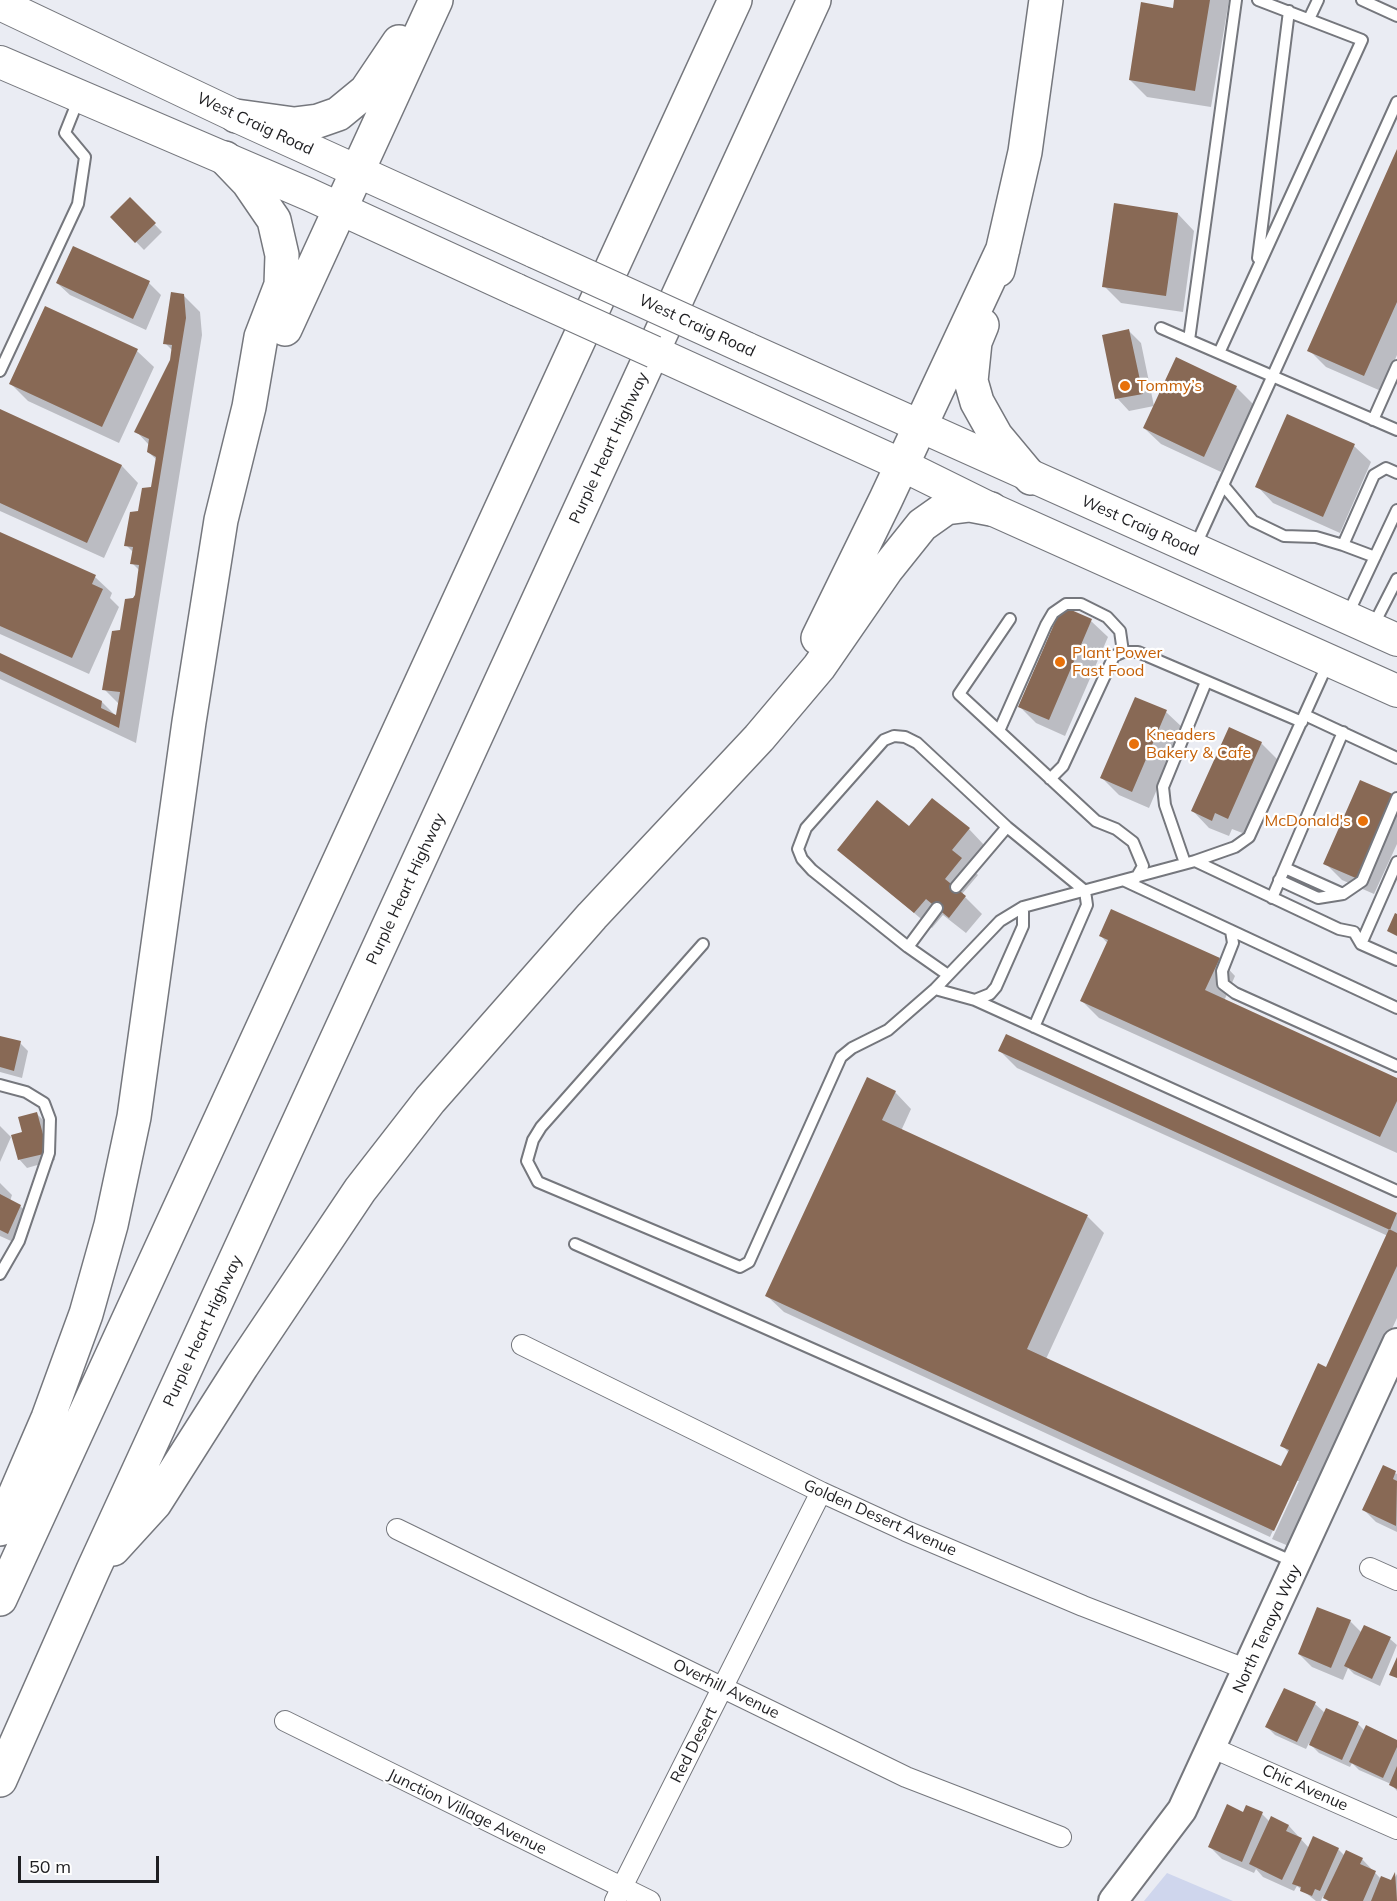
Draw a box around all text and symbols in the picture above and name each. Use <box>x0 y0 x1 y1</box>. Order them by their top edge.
street label: West Craig Road <box>194 89 316 159</box>
street label: West Craig Road <box>636 291 758 361</box>
street label: Purple Heart Highway <box>565 369 653 527</box>
place label: Tommy’s <box>1137 376 1202 396</box>
marker: Tommy’s <box>1118 379 1132 393</box>
street label: West Craig Road <box>1078 492 1202 560</box>
place label: Plant Power Fast Food <box>1072 643 1162 681</box>
marker: Plant Power Fast Food <box>1053 655 1067 669</box>
place label: Kneaders Bakery & Cafe <box>1146 725 1251 763</box>
marker: Kneaders Bakery & Cafe <box>1127 737 1141 751</box>
street label: Purple Heart Highway <box>362 810 450 968</box>
place label: McDonald's <box>1264 811 1351 831</box>
marker: McDonald's <box>1356 814 1370 828</box>
street label: Purple Heart Highway <box>159 1252 247 1410</box>
street label: Golden Desert Avenue <box>800 1476 960 1560</box>
street label: North Tenaya Way <box>1229 1562 1305 1696</box>
street label: Overhill Avenue <box>670 1655 782 1723</box>
street label: Red Desert <box>667 1704 721 1786</box>
street label: Chic Avenue <box>1259 1761 1351 1815</box>
street label: Junction Village Avenue <box>384 1765 550 1859</box>
scale bar <box>21 1844 162 1882</box>
text: 50 m <box>29 1855 71 1878</box>

